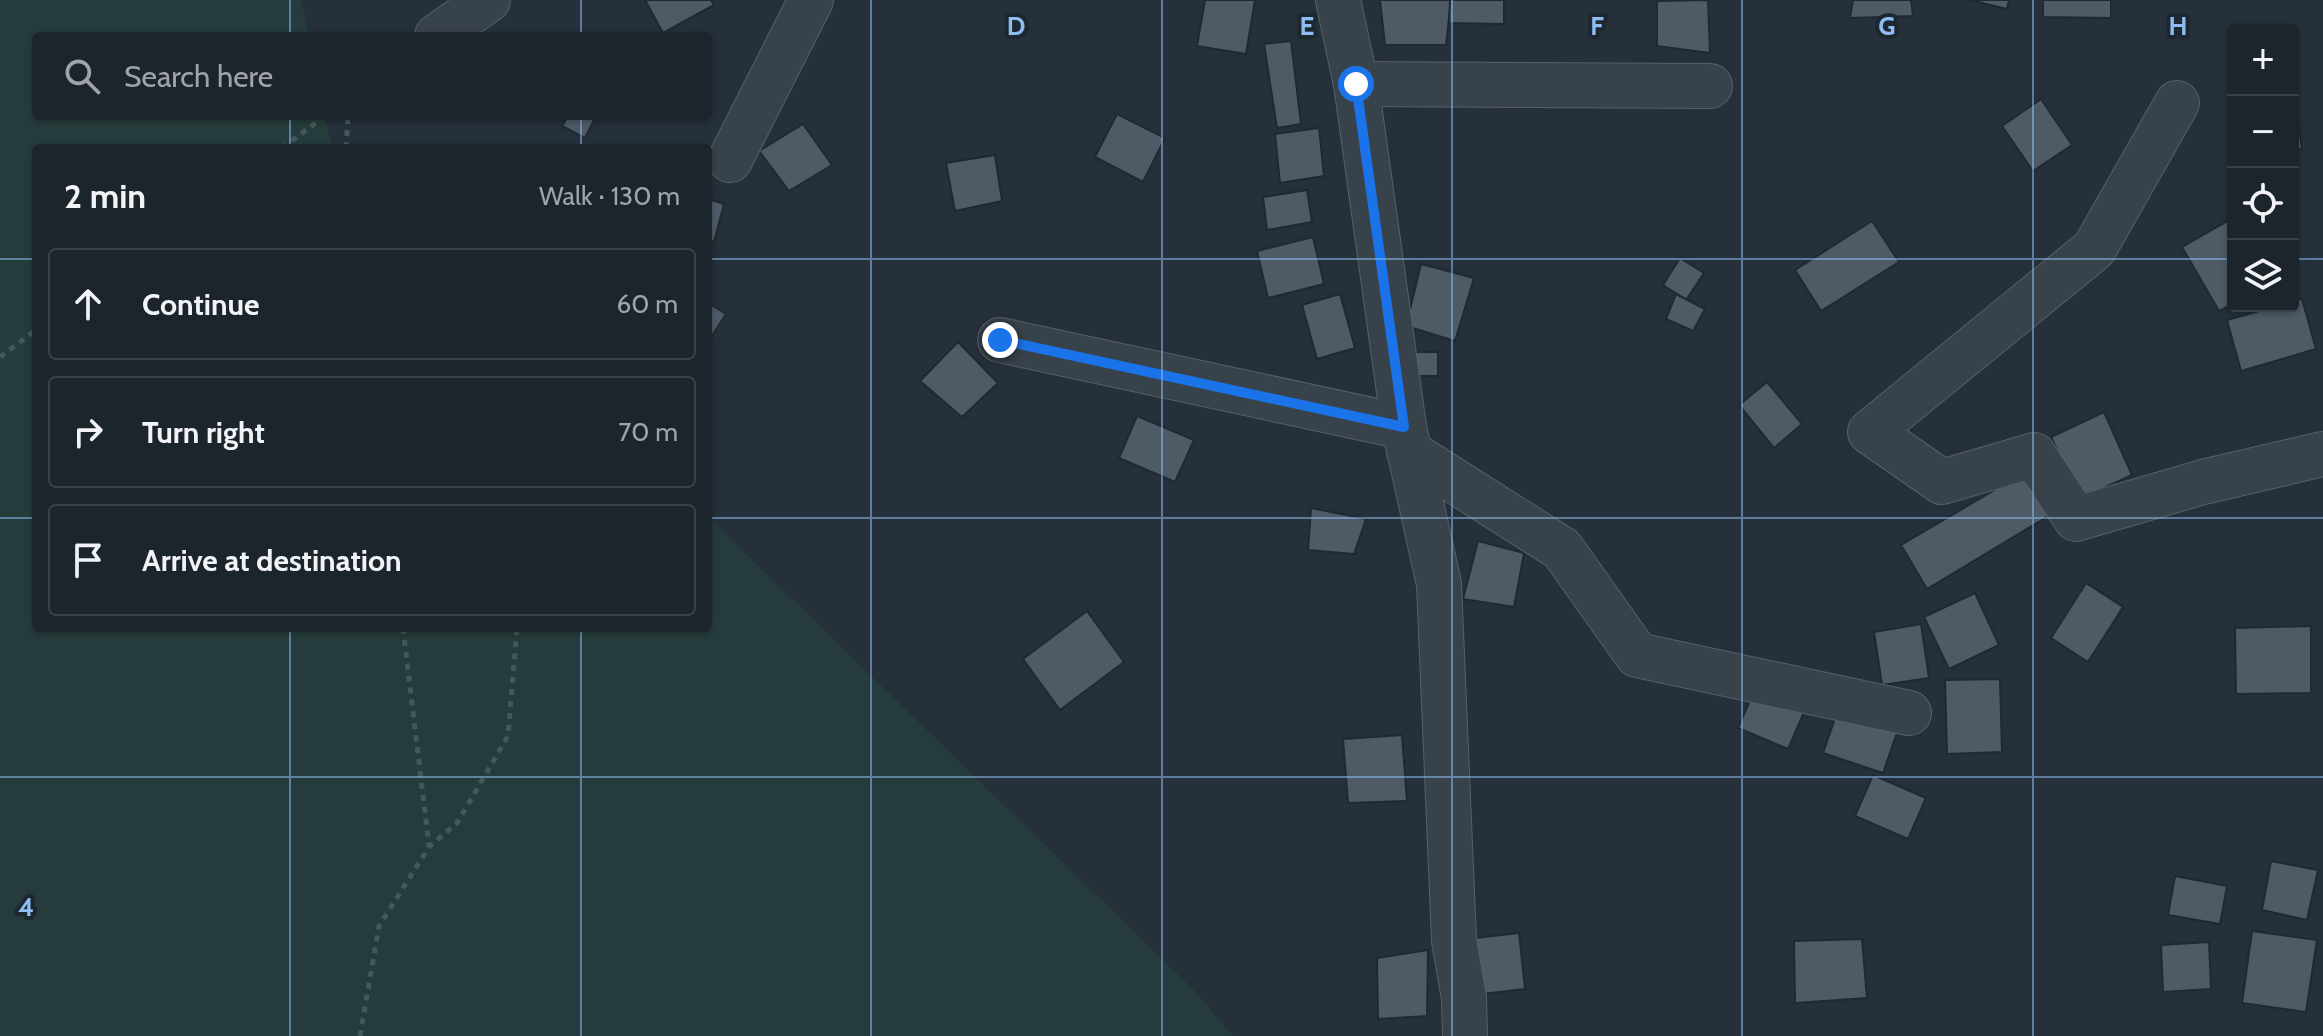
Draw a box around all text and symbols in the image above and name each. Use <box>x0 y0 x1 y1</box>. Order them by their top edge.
text: D <box>1007 10 1025 42</box>
text: E <box>1300 10 1314 42</box>
text: F <box>1590 10 1604 42</box>
text: G <box>1878 10 1896 42</box>
text: H <box>2169 10 2187 42</box>
map controls <box>2227 24 2299 312</box>
button: + <box>2227 24 2299 96</box>
search box <box>32 32 712 120</box>
icon: search <box>60 54 104 98</box>
text: Search here <box>124 58 273 95</box>
route start <box>1338 66 1374 102</box>
button: − <box>2227 96 2299 168</box>
button: locate <box>2227 168 2299 240</box>
text: 2 min <box>64 175 146 217</box>
text: Walk · 130 m <box>539 180 680 212</box>
button: layers <box>2227 240 2299 312</box>
icon: ahead <box>66 282 110 326</box>
text: Continue <box>142 286 259 323</box>
text: 60 m <box>616 288 678 320</box>
route end <box>982 322 1018 358</box>
icon: right <box>66 410 110 454</box>
text: Turn right <box>142 414 265 451</box>
text: 70 m <box>618 416 678 448</box>
icon: arrive <box>66 538 110 582</box>
text: Arrive at destination <box>142 542 402 579</box>
text: 4 <box>18 891 34 923</box>

